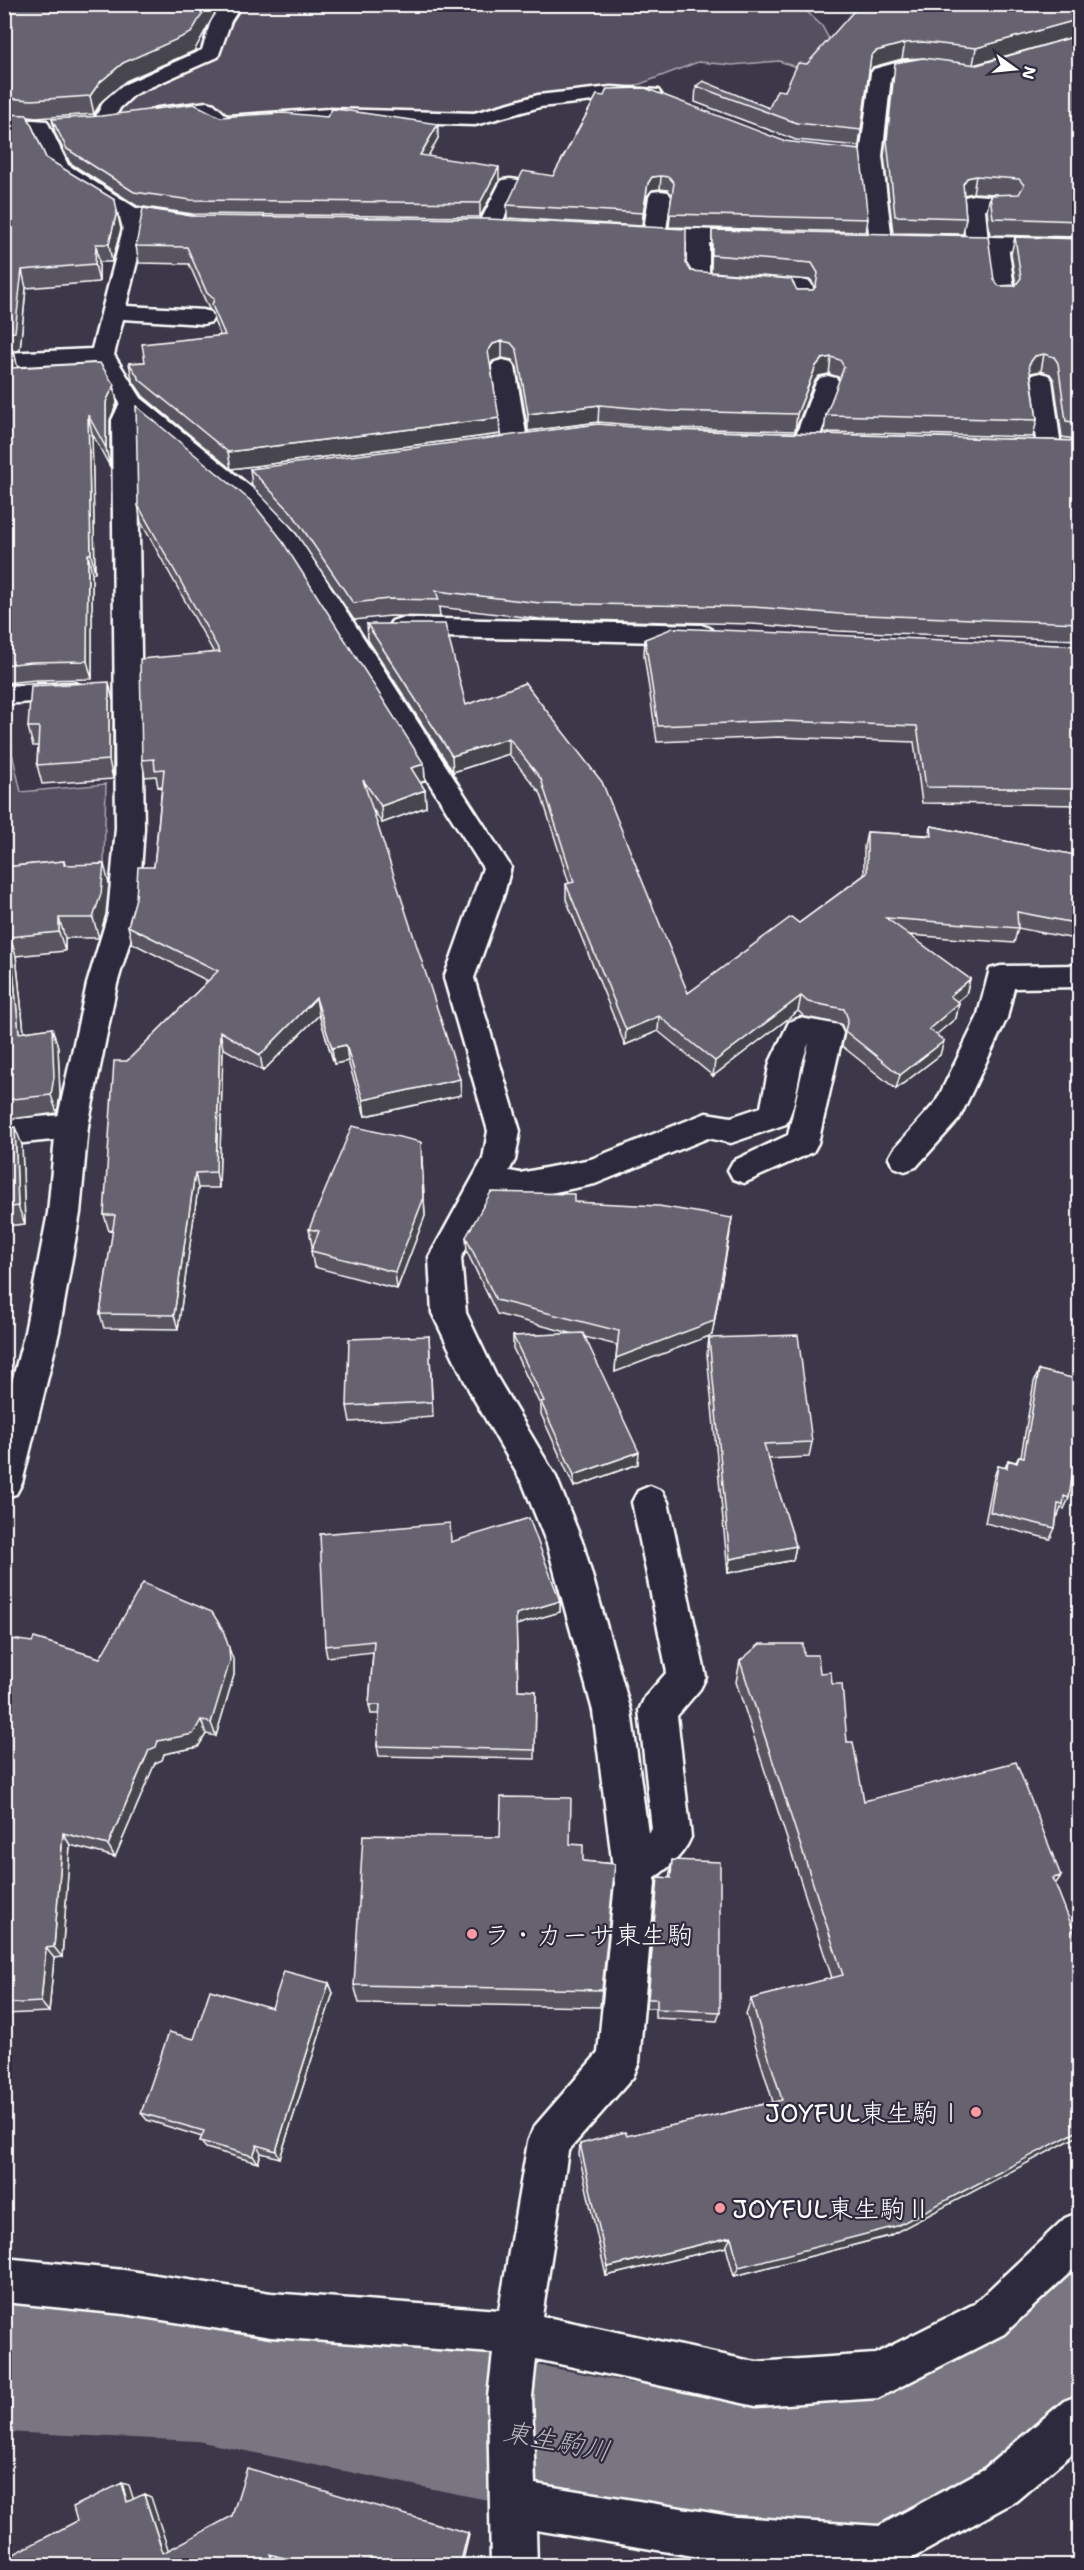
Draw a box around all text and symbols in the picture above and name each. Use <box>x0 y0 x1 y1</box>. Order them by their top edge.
north arrow <box>985 39 1045 99</box>
text: N <box>1017 64 1041 82</box>
place label: ラ・カーサ東生駒 <box>484 1917 693 1952</box>
marker: ラ・カーサ東生駒 <box>465 1927 479 1941</box>
place label: JOYFUL東生駒Ⅰ <box>764 2095 964 2130</box>
marker: JOYFUL東生駒Ⅰ <box>969 2105 983 2119</box>
place label: JOYFUL東生駒Ⅱ <box>732 2191 932 2226</box>
marker: JOYFUL東生駒Ⅱ <box>713 2201 727 2215</box>
water label: 東生駒川 <box>500 2413 614 2469</box>

